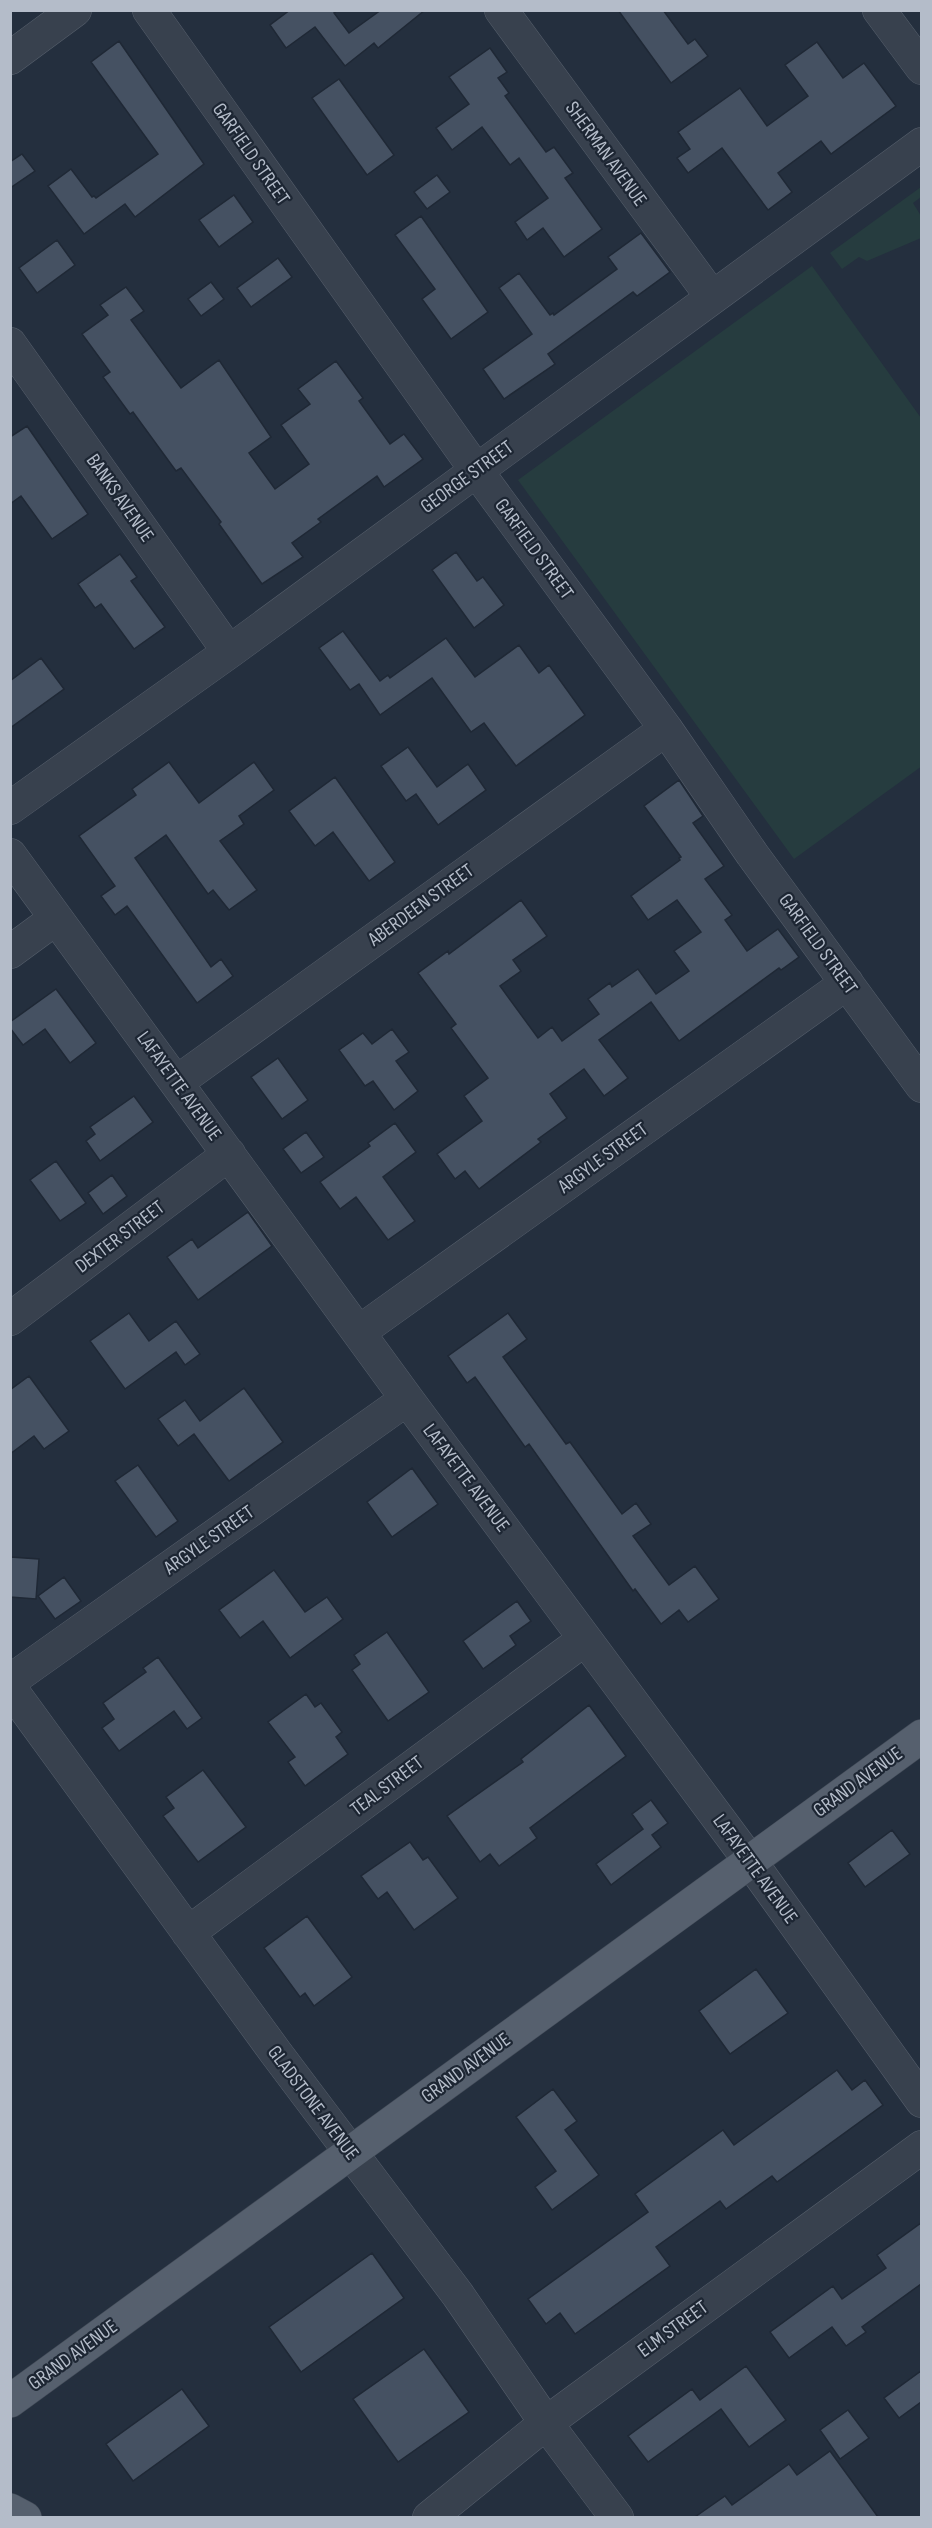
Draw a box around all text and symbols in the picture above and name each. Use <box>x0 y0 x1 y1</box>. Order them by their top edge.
street label: SHERMAN AVENUE <box>560 97 652 211</box>
street label: GARFIELD STREET <box>207 98 295 210</box>
street label: GEORGE STREET <box>416 435 518 519</box>
street label: BANKS AVENUE <box>81 449 159 547</box>
street label: GARFIELD STREET <box>489 494 579 604</box>
street label: ABERDEEN STREET <box>363 859 479 952</box>
street label: GARFIELD STREET <box>773 889 863 999</box>
street label: LAFAYETTE AVENUE <box>131 1027 227 1145</box>
street label: ARGYLE STREET <box>553 1117 653 1199</box>
street label: DEXTER STREET <box>71 1196 169 1278</box>
street label: LAFAYETTE AVENUE <box>418 1419 514 1537</box>
street label: ARGYLE STREET <box>158 1500 259 1581</box>
street label: GRAND AVENUE <box>809 1742 907 1822</box>
street label: TEAL STREET <box>346 1751 428 1821</box>
street label: LAFAYETTE AVENUE <box>707 1810 803 1928</box>
street label: GRAND AVENUE <box>417 2028 515 2108</box>
street label: GLADSTONE AVENUE <box>262 2041 364 2165</box>
street label: ELM STREET <box>633 2295 713 2363</box>
street label: GRAND AVENUE <box>24 2315 122 2395</box>

